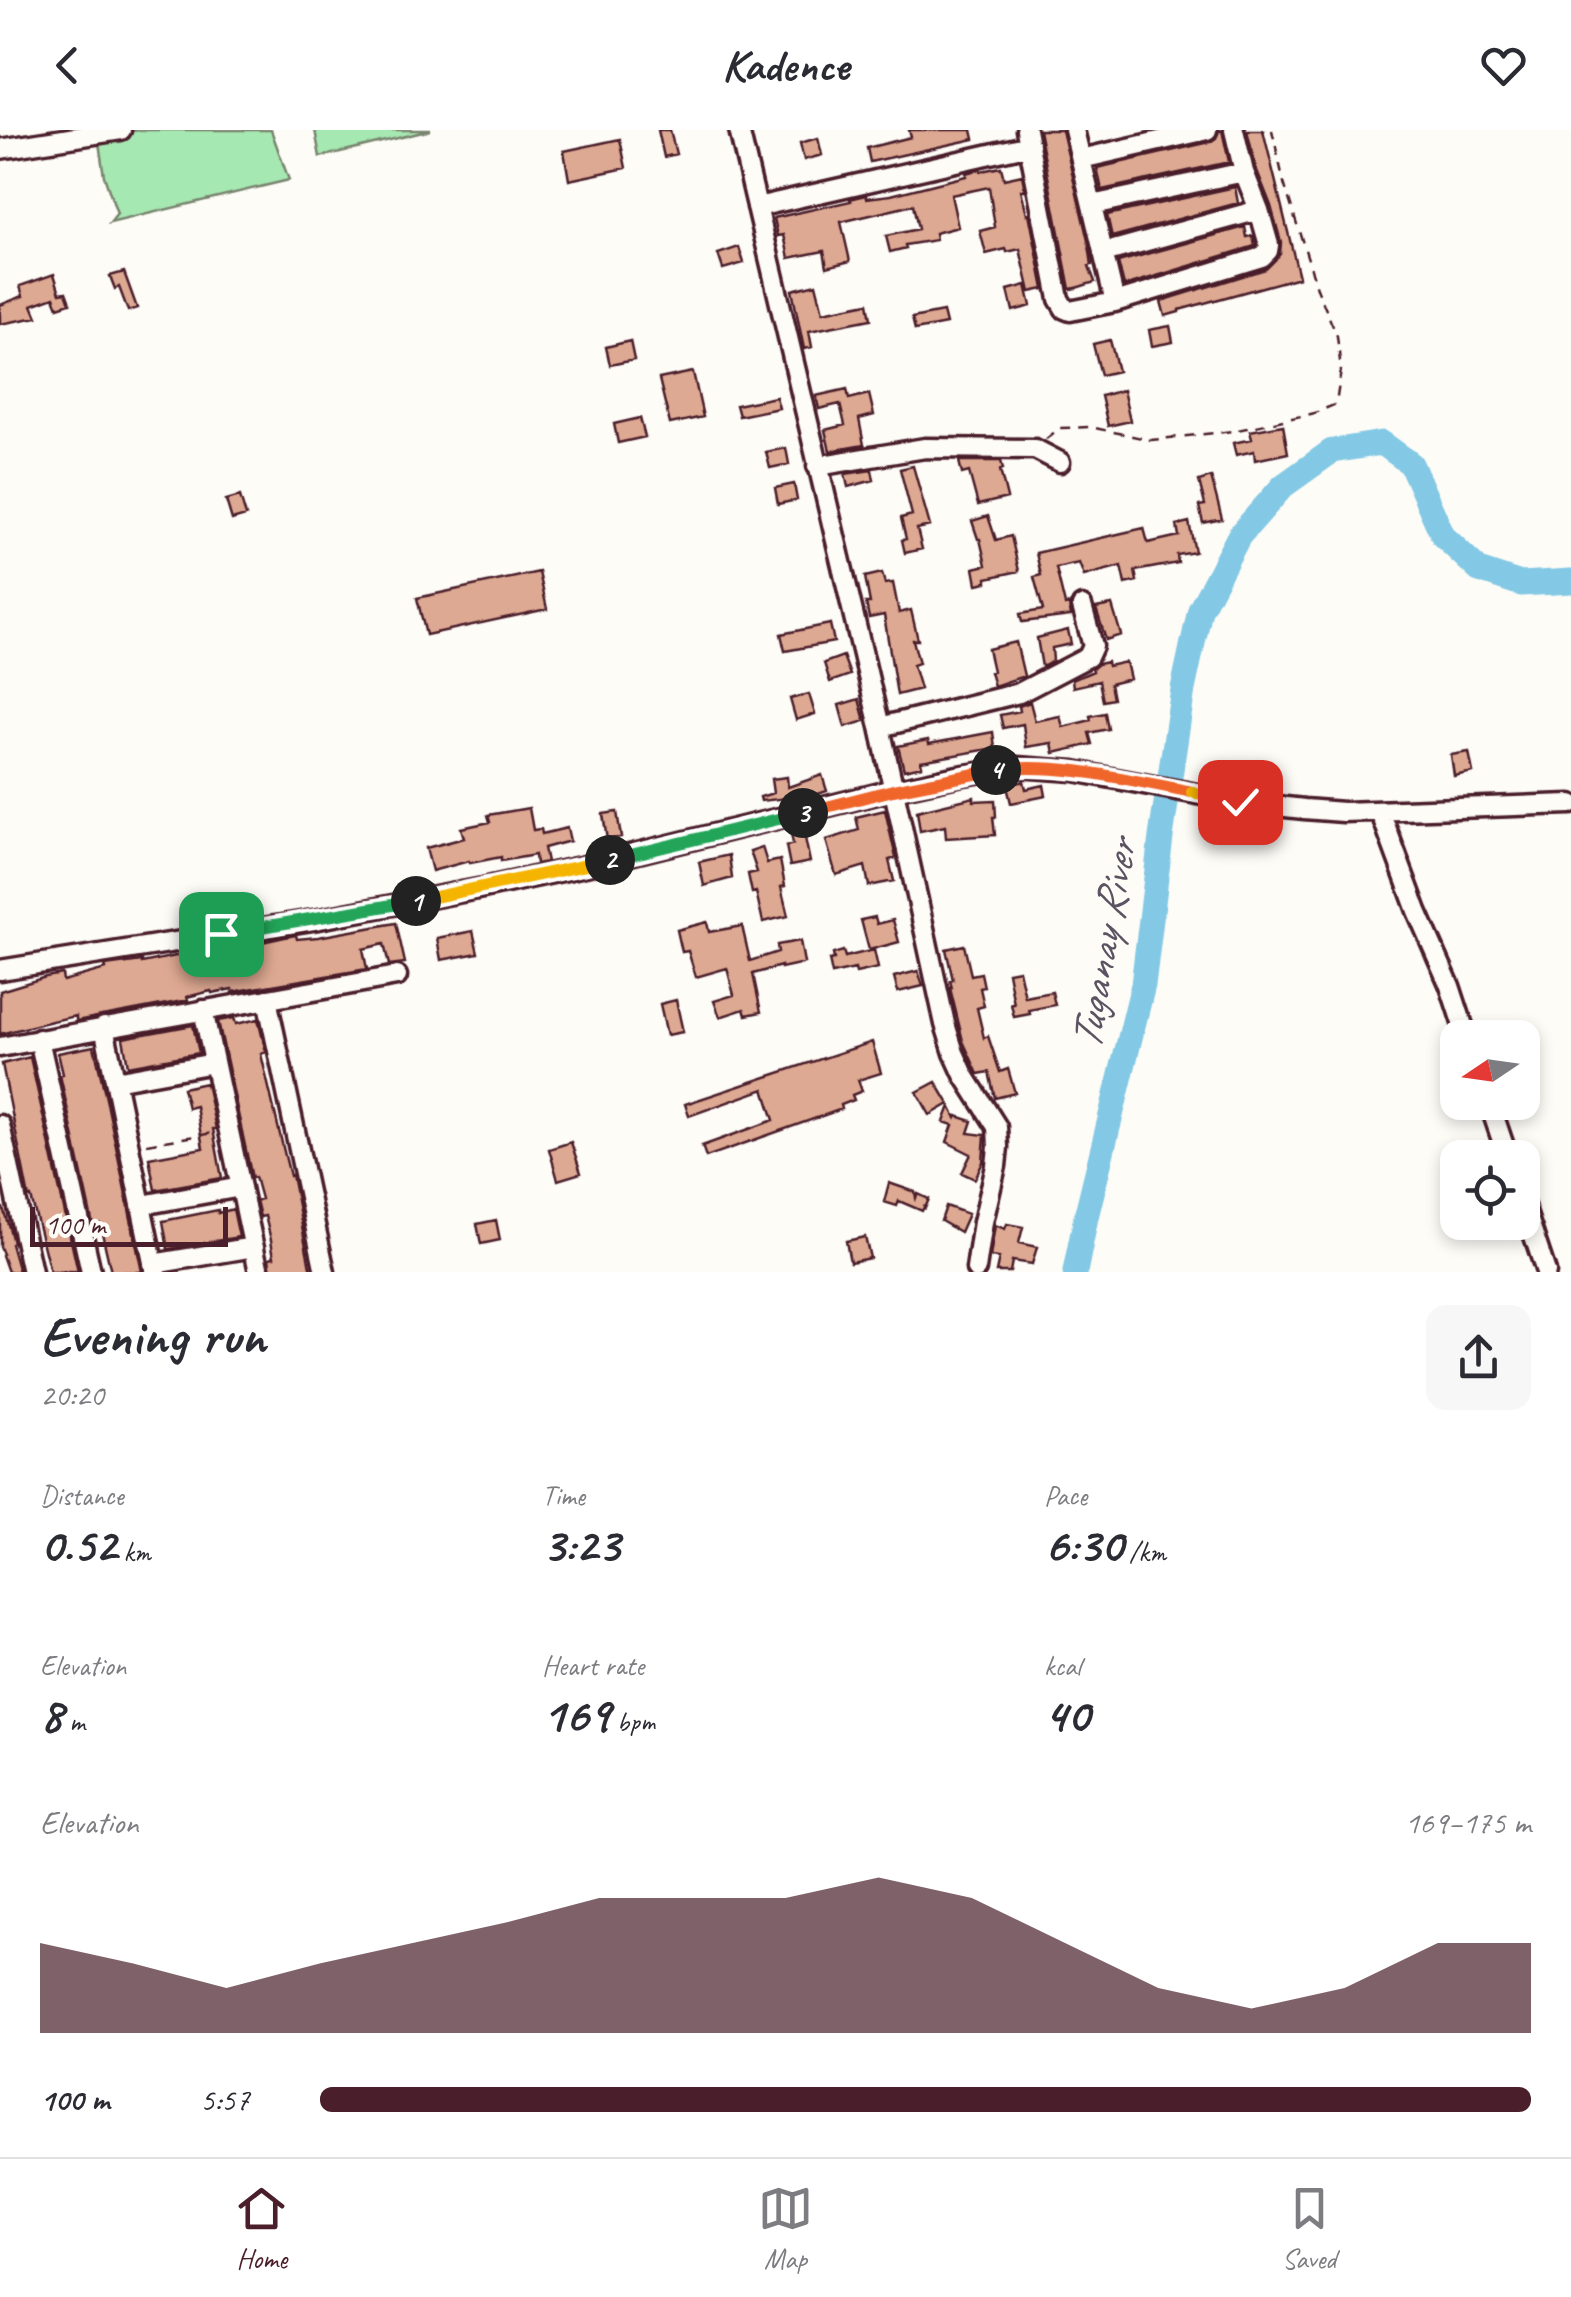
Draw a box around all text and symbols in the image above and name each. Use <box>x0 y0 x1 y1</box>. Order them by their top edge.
text: Kadence <box>722 37 849 94</box>
icon: back <box>40 38 95 93</box>
icon: heart <box>1476 38 1531 93</box>
pin: 4 <box>971 745 1021 795</box>
text: 4 <box>990 752 1002 787</box>
pin <box>1198 760 1283 845</box>
icon: check <box>1213 775 1268 830</box>
pin: 3 <box>778 788 828 838</box>
text: 3 <box>797 795 809 830</box>
water label: Tuganay River <box>1057 830 1151 1054</box>
pin: 2 <box>585 835 635 885</box>
text: 2 <box>604 842 616 877</box>
pin: 1 <box>391 876 441 926</box>
text: 1 <box>410 883 422 918</box>
pin <box>179 892 264 977</box>
icon: arrive <box>194 907 249 962</box>
north arrow <box>1440 1020 1540 1120</box>
map controls <box>1440 1020 1540 1240</box>
button: locate <box>1440 1140 1540 1240</box>
scale bar <box>30 1202 228 1246</box>
text: 100 m <box>45 1207 105 1242</box>
text: Evening run <box>40 1301 265 1371</box>
button: share <box>1426 1305 1531 1410</box>
text: 20:20 <box>40 1374 104 1415</box>
text: Distance <box>40 1478 124 1513</box>
text: Time <box>542 1478 585 1513</box>
text: Pace <box>1044 1478 1087 1513</box>
text: 0.52 <box>40 1513 117 1576</box>
text: 3:23 <box>542 1513 619 1576</box>
text: 6:30 <box>1044 1513 1122 1576</box>
text: km <box>117 1534 151 1569</box>
text: /km <box>1122 1534 1166 1569</box>
text: Elevation <box>40 1648 126 1683</box>
text: Heart rate <box>542 1648 644 1683</box>
text: kcal <box>1044 1648 1081 1683</box>
text: 8 <box>40 1683 63 1746</box>
text: 169 <box>542 1683 610 1746</box>
text: 40 <box>1044 1683 1089 1746</box>
text: m <box>63 1704 85 1739</box>
text: bpm <box>610 1704 655 1739</box>
text: Elevation <box>40 1802 138 1843</box>
text: 169–175 m <box>1405 1802 1531 1843</box>
text: 100 m <box>40 2079 109 2120</box>
text: 5:57 <box>200 2079 250 2120</box>
tab: Home <box>234 2181 289 2276</box>
tab: Map <box>758 2181 813 2276</box>
tab: Saved <box>1282 2181 1337 2276</box>

